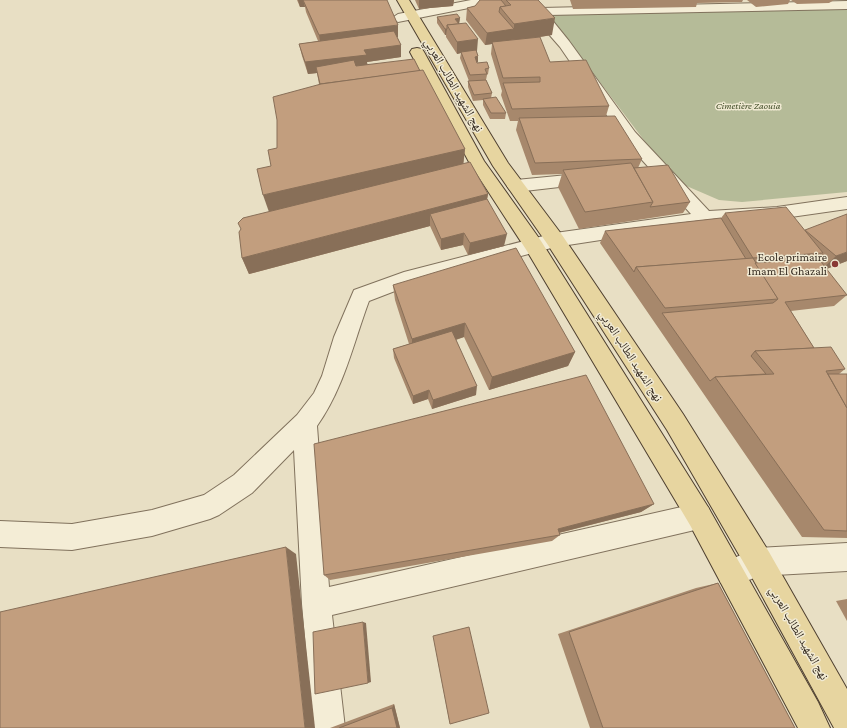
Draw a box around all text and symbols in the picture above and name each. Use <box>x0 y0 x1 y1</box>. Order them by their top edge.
street label: نهج الشهيد الطالب العربي <box>419 36 486 136</box>
park label: Cimetière Zaouia <box>716 100 781 111</box>
place label: Ecole primaire Imam El Ghazali <box>748 250 827 278</box>
marker: Ecole primaire Imam El Ghazali <box>830 259 840 269</box>
street label: نهج الشهيد الطالب العربي <box>594 308 666 406</box>
street label: نهج الشهيد الطالب العربي <box>764 584 831 684</box>

